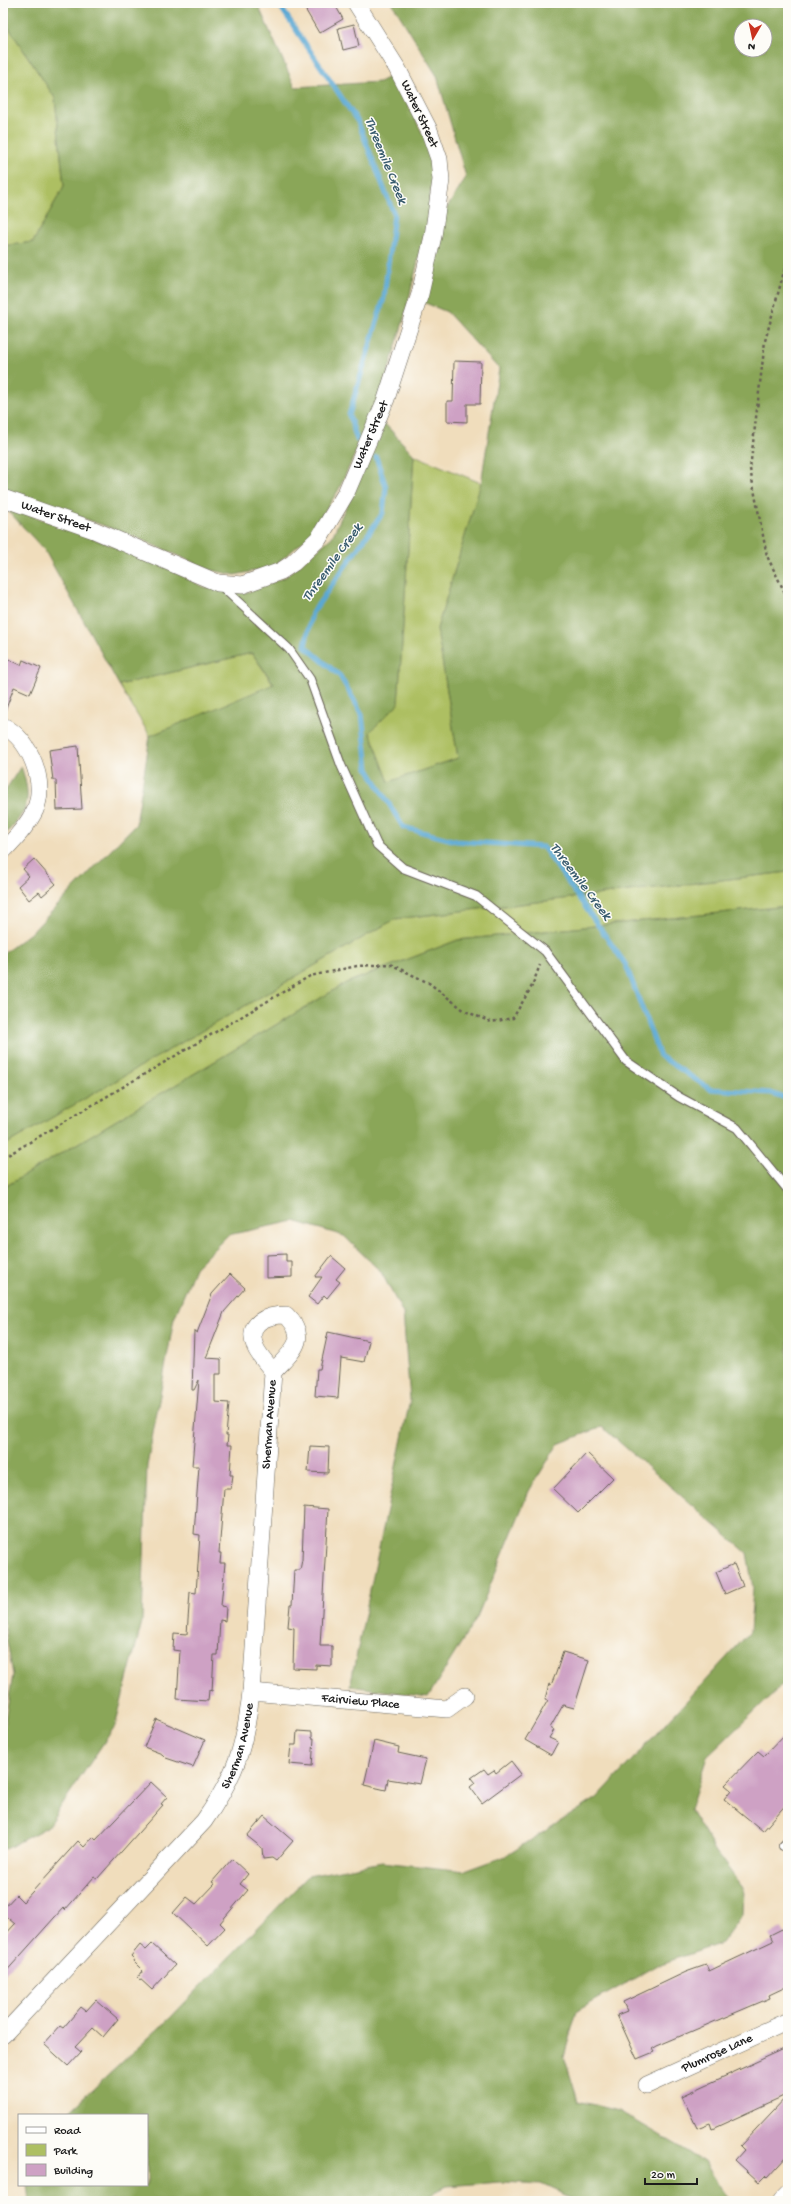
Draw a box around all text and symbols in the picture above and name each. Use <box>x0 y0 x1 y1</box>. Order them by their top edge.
north arrow <box>733 18 773 58</box>
text: N <box>747 39 756 52</box>
street label: Water Street <box>397 78 442 152</box>
water label: Threemile Creek <box>360 115 411 209</box>
street label: Water Street <box>350 397 393 471</box>
street label: Water Street <box>19 497 94 536</box>
water label: Threemile Creek <box>299 519 368 605</box>
water label: Threemile Creek <box>545 840 616 925</box>
street label: Sherman Avenue <box>259 1379 280 1469</box>
street label: Fairview Place <box>320 1691 400 1712</box>
street label: Sherman Avenue <box>218 1702 257 1792</box>
street label: Plumrose Lane <box>678 2030 755 2076</box>
legend <box>18 2114 148 2186</box>
text: Road <box>54 2125 81 2139</box>
text: Park <box>53 2145 79 2159</box>
scale bar <box>645 2160 697 2186</box>
text: Building <box>53 2165 93 2179</box>
text: 20 m <box>651 2169 676 2183</box>

